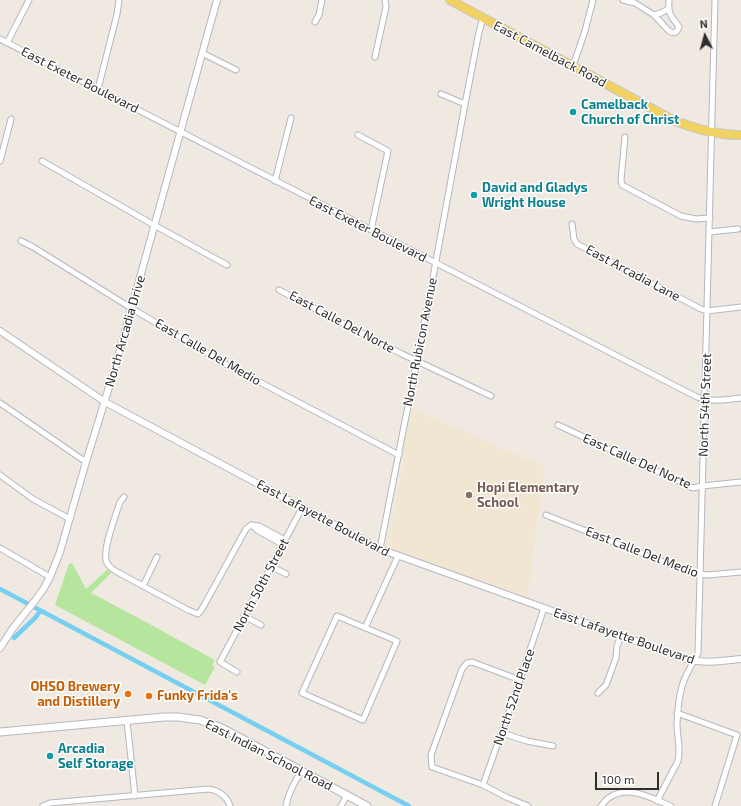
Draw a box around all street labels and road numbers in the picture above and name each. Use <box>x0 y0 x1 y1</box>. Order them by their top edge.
street label: East Camelback Road <box>491 18 609 90</box>
street label: East Exeter Boulevard <box>19 44 141 116</box>
street label: East Exeter Boulevard <box>307 193 429 265</box>
street label: East Arcadia Lane <box>583 242 683 304</box>
street label: North Arcadia Drive <box>102 273 148 389</box>
street label: North Rubicon Avenue <box>400 276 440 408</box>
street label: East Calle Del Norte <box>287 288 397 356</box>
street label: East Calle Del Medio <box>152 315 264 389</box>
street label: North 54th Street <box>695 353 715 457</box>
street label: East Calle Del Norte <box>580 430 694 492</box>
street label: East Lafayette Boulevard <box>254 476 392 560</box>
street label: East Calle Del Medio <box>583 523 701 581</box>
street label: North 50th Street <box>230 536 292 634</box>
street label: East Lafayette Boulevard <box>551 604 697 668</box>
street label: North 52nd Place <box>490 647 538 747</box>
street label: East Indian School Road <box>203 716 335 794</box>

